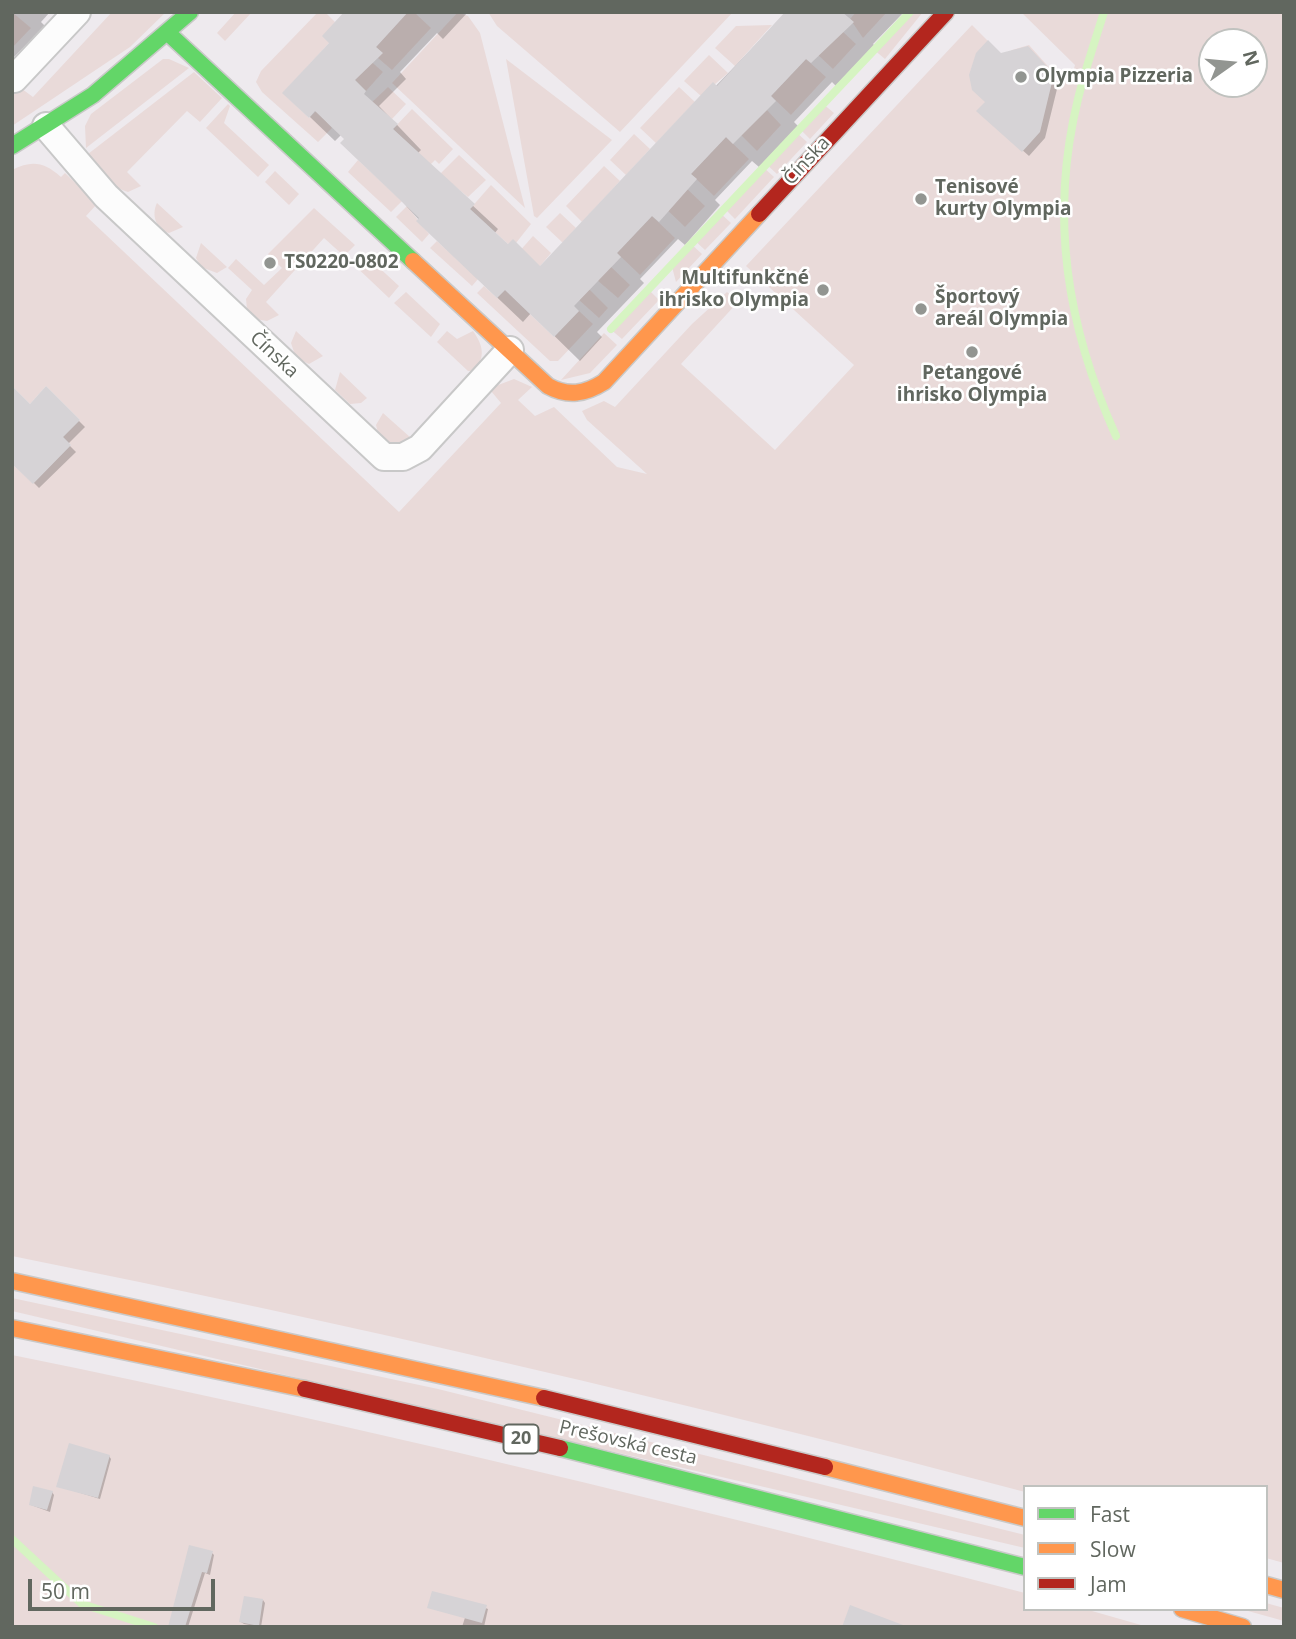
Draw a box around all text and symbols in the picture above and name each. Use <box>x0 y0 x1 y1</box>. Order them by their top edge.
north arrow <box>1198 28 1268 98</box>
text: N <box>1237 47 1266 69</box>
place label: Olympia Pizzeria <box>1035 66 1193 88</box>
marker: Olympia Pizzeria <box>1013 69 1029 85</box>
street label: Čínska <box>779 132 835 190</box>
place label: Tenisové kurty Olympia <box>935 177 1072 221</box>
marker: Tenisové kurty Olympia <box>913 191 929 207</box>
place label: TS0220-0802 <box>284 252 398 274</box>
marker: TS0220-0802 <box>262 255 278 271</box>
place label: Multifunkčné ihrisko Olympia <box>659 268 809 312</box>
marker: Multifunkčné ihrisko Olympia <box>815 282 831 298</box>
place label: Športový areál Olympia <box>935 287 1068 331</box>
marker: Športový areál Olympia <box>913 301 929 317</box>
street label: Čínska <box>245 327 303 383</box>
marker: Petangové ihrisko Olympia <box>964 344 980 360</box>
place label: Petangové ihrisko Olympia <box>897 363 1047 407</box>
street label: Prešovská cesta <box>557 1416 699 1470</box>
road number: 20 <box>504 1424 538 1454</box>
legend <box>1023 1485 1268 1611</box>
text: Fast <box>1090 1500 1130 1528</box>
text: Slow <box>1090 1535 1136 1563</box>
scale bar <box>32 1566 219 1610</box>
text: Jam <box>1090 1570 1127 1598</box>
text: 50 m <box>41 1577 90 1605</box>

